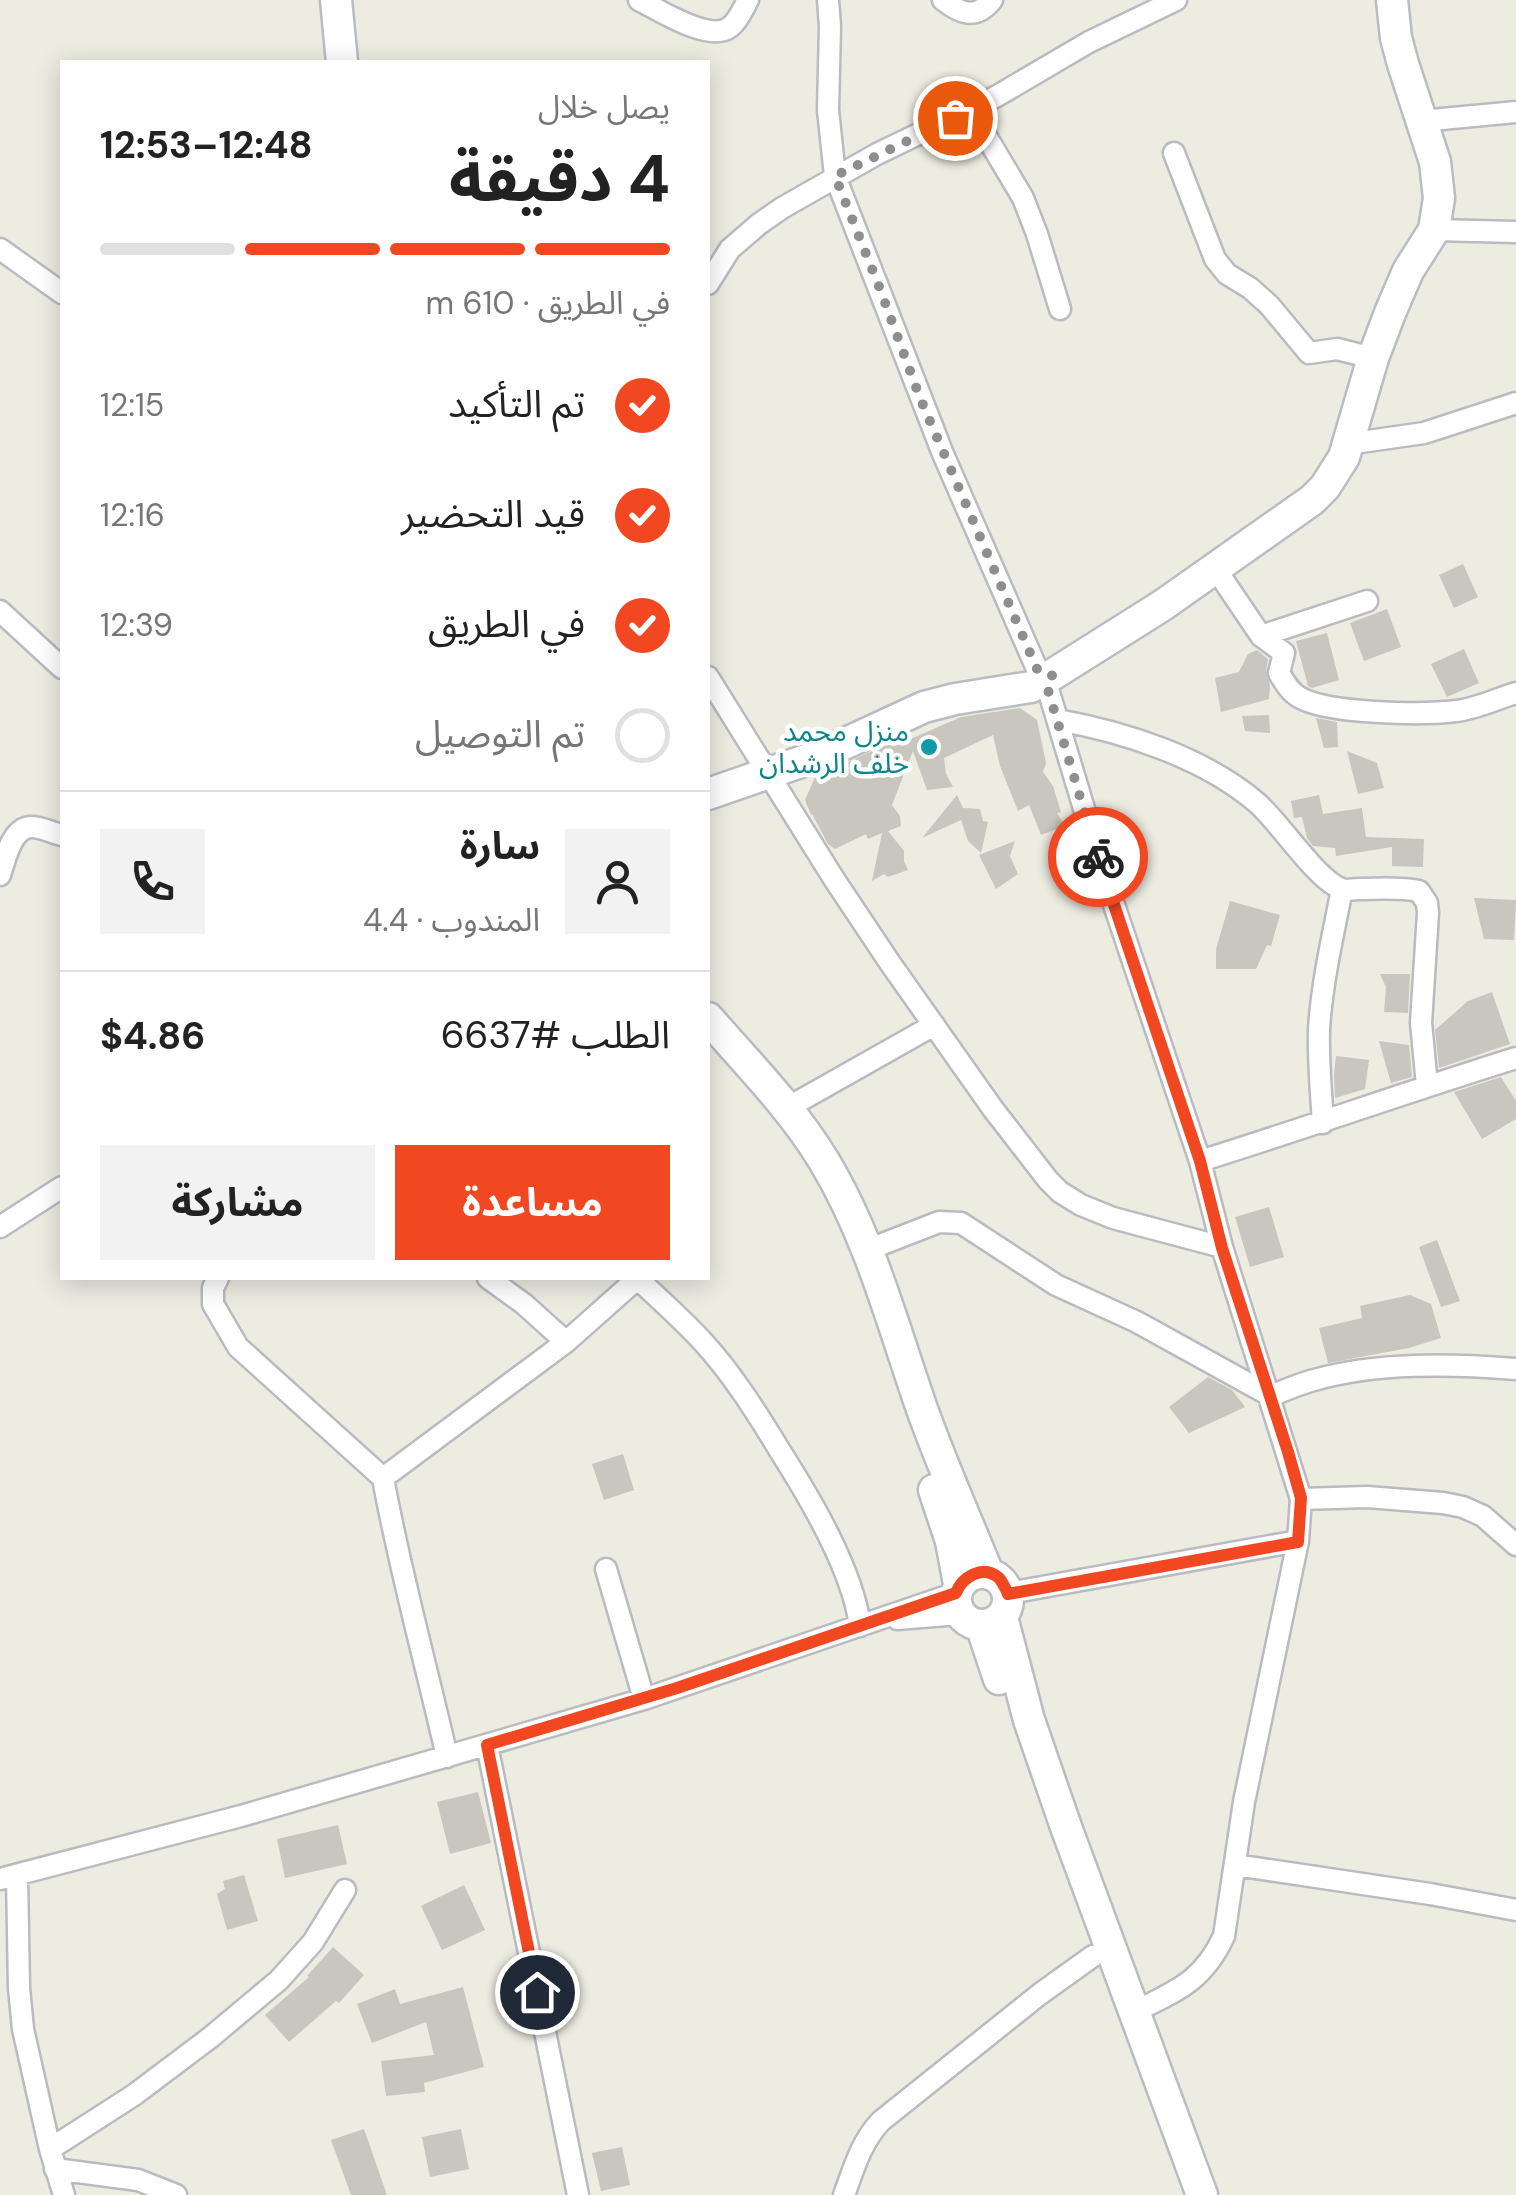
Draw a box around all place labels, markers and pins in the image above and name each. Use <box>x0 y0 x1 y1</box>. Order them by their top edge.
pin <box>913 76 998 161</box>
place label: منزل محمد خلف الرشدان <box>759 713 909 782</box>
marker: منزل محمد خلف الرشدان <box>918 736 940 758</box>
pin <box>495 1950 580 2035</box>

